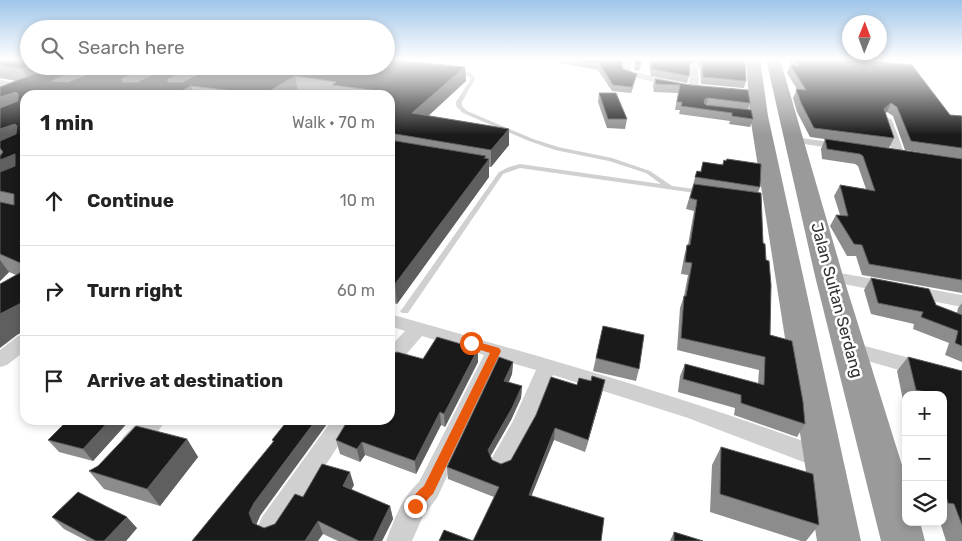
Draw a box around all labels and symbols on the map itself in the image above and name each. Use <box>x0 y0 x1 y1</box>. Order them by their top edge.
north arrow <box>842 15 887 60</box>
street label: Jalan Sultan Serdang <box>807 220 867 380</box>
route start <box>460 332 483 355</box>
route end <box>404 495 427 518</box>

